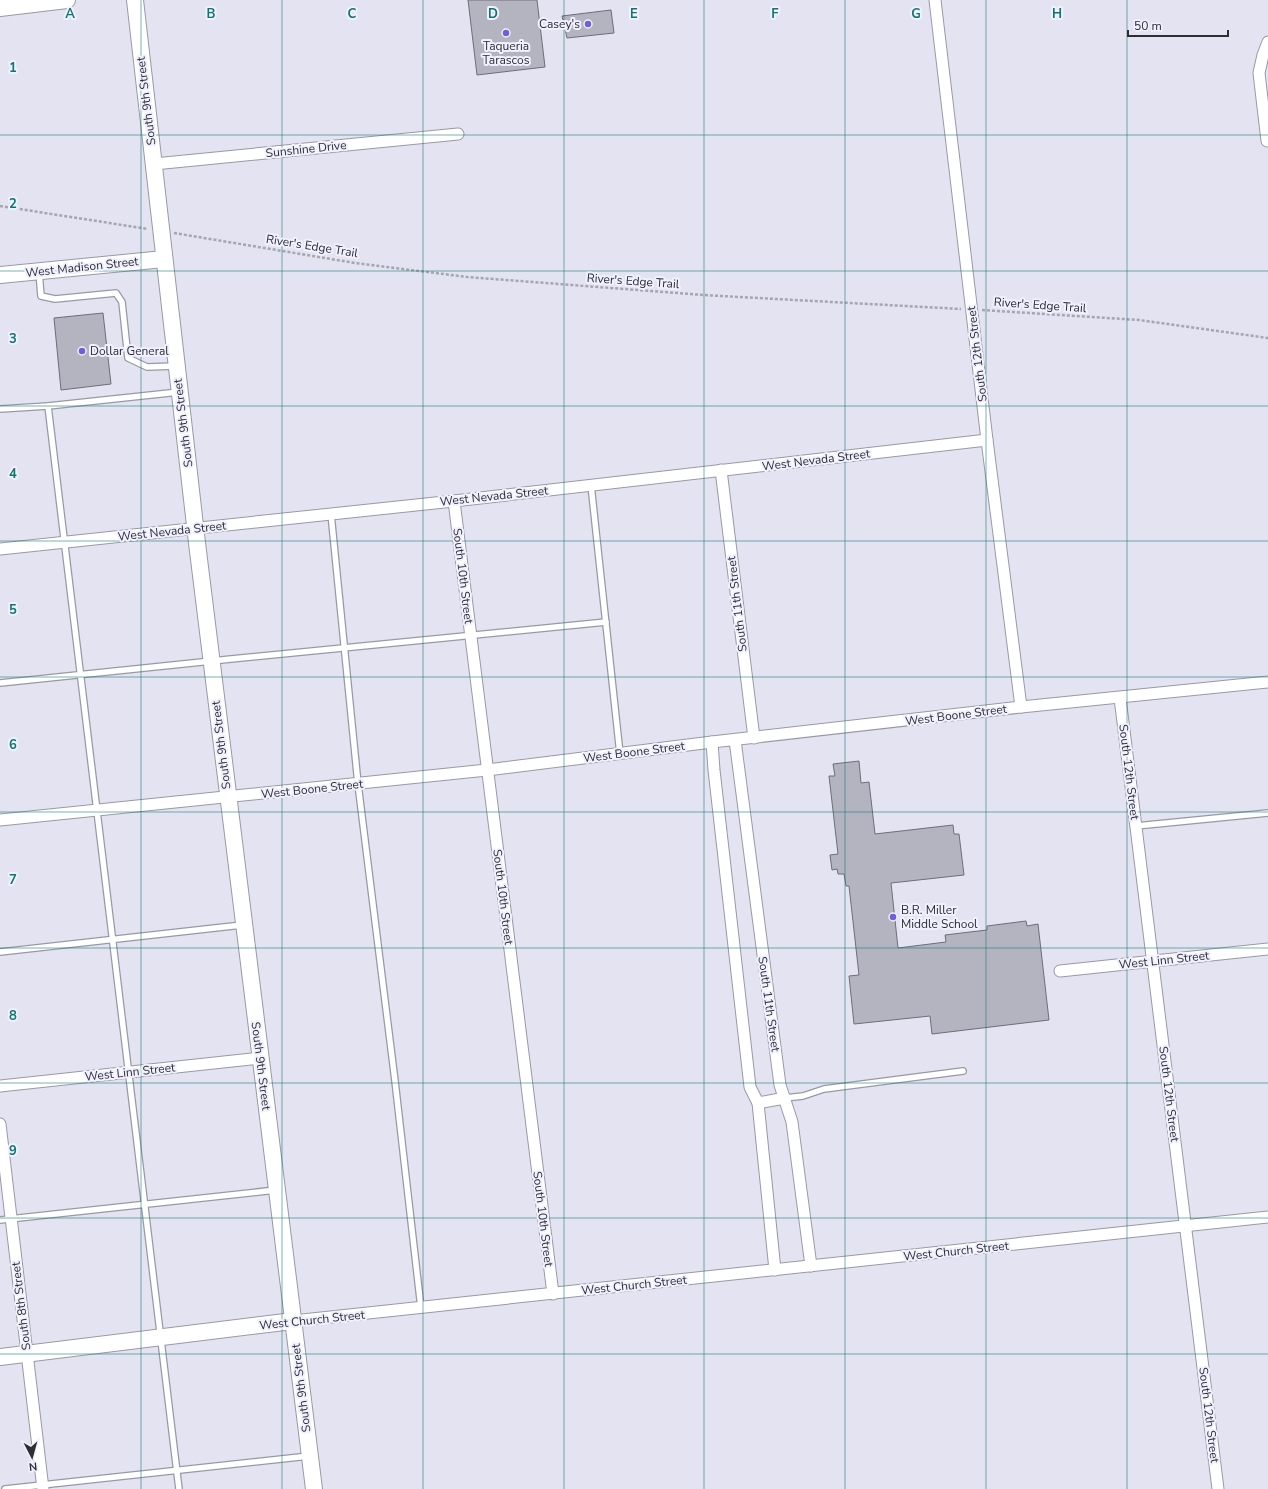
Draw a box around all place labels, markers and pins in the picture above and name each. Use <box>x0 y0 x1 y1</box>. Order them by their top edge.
place label: Casey's <box>539 16 580 32</box>
marker: Casey's <box>583 19 593 29</box>
marker: Taqueria Tarascos <box>501 28 511 38</box>
place label: Taqueria Tarascos <box>483 38 530 68</box>
place label: Dollar General <box>90 343 169 359</box>
marker: Dollar General <box>77 346 87 356</box>
place label: B.R. Miller Middle School <box>901 902 978 932</box>
marker: B.R. Miller Middle School <box>888 912 898 922</box>

